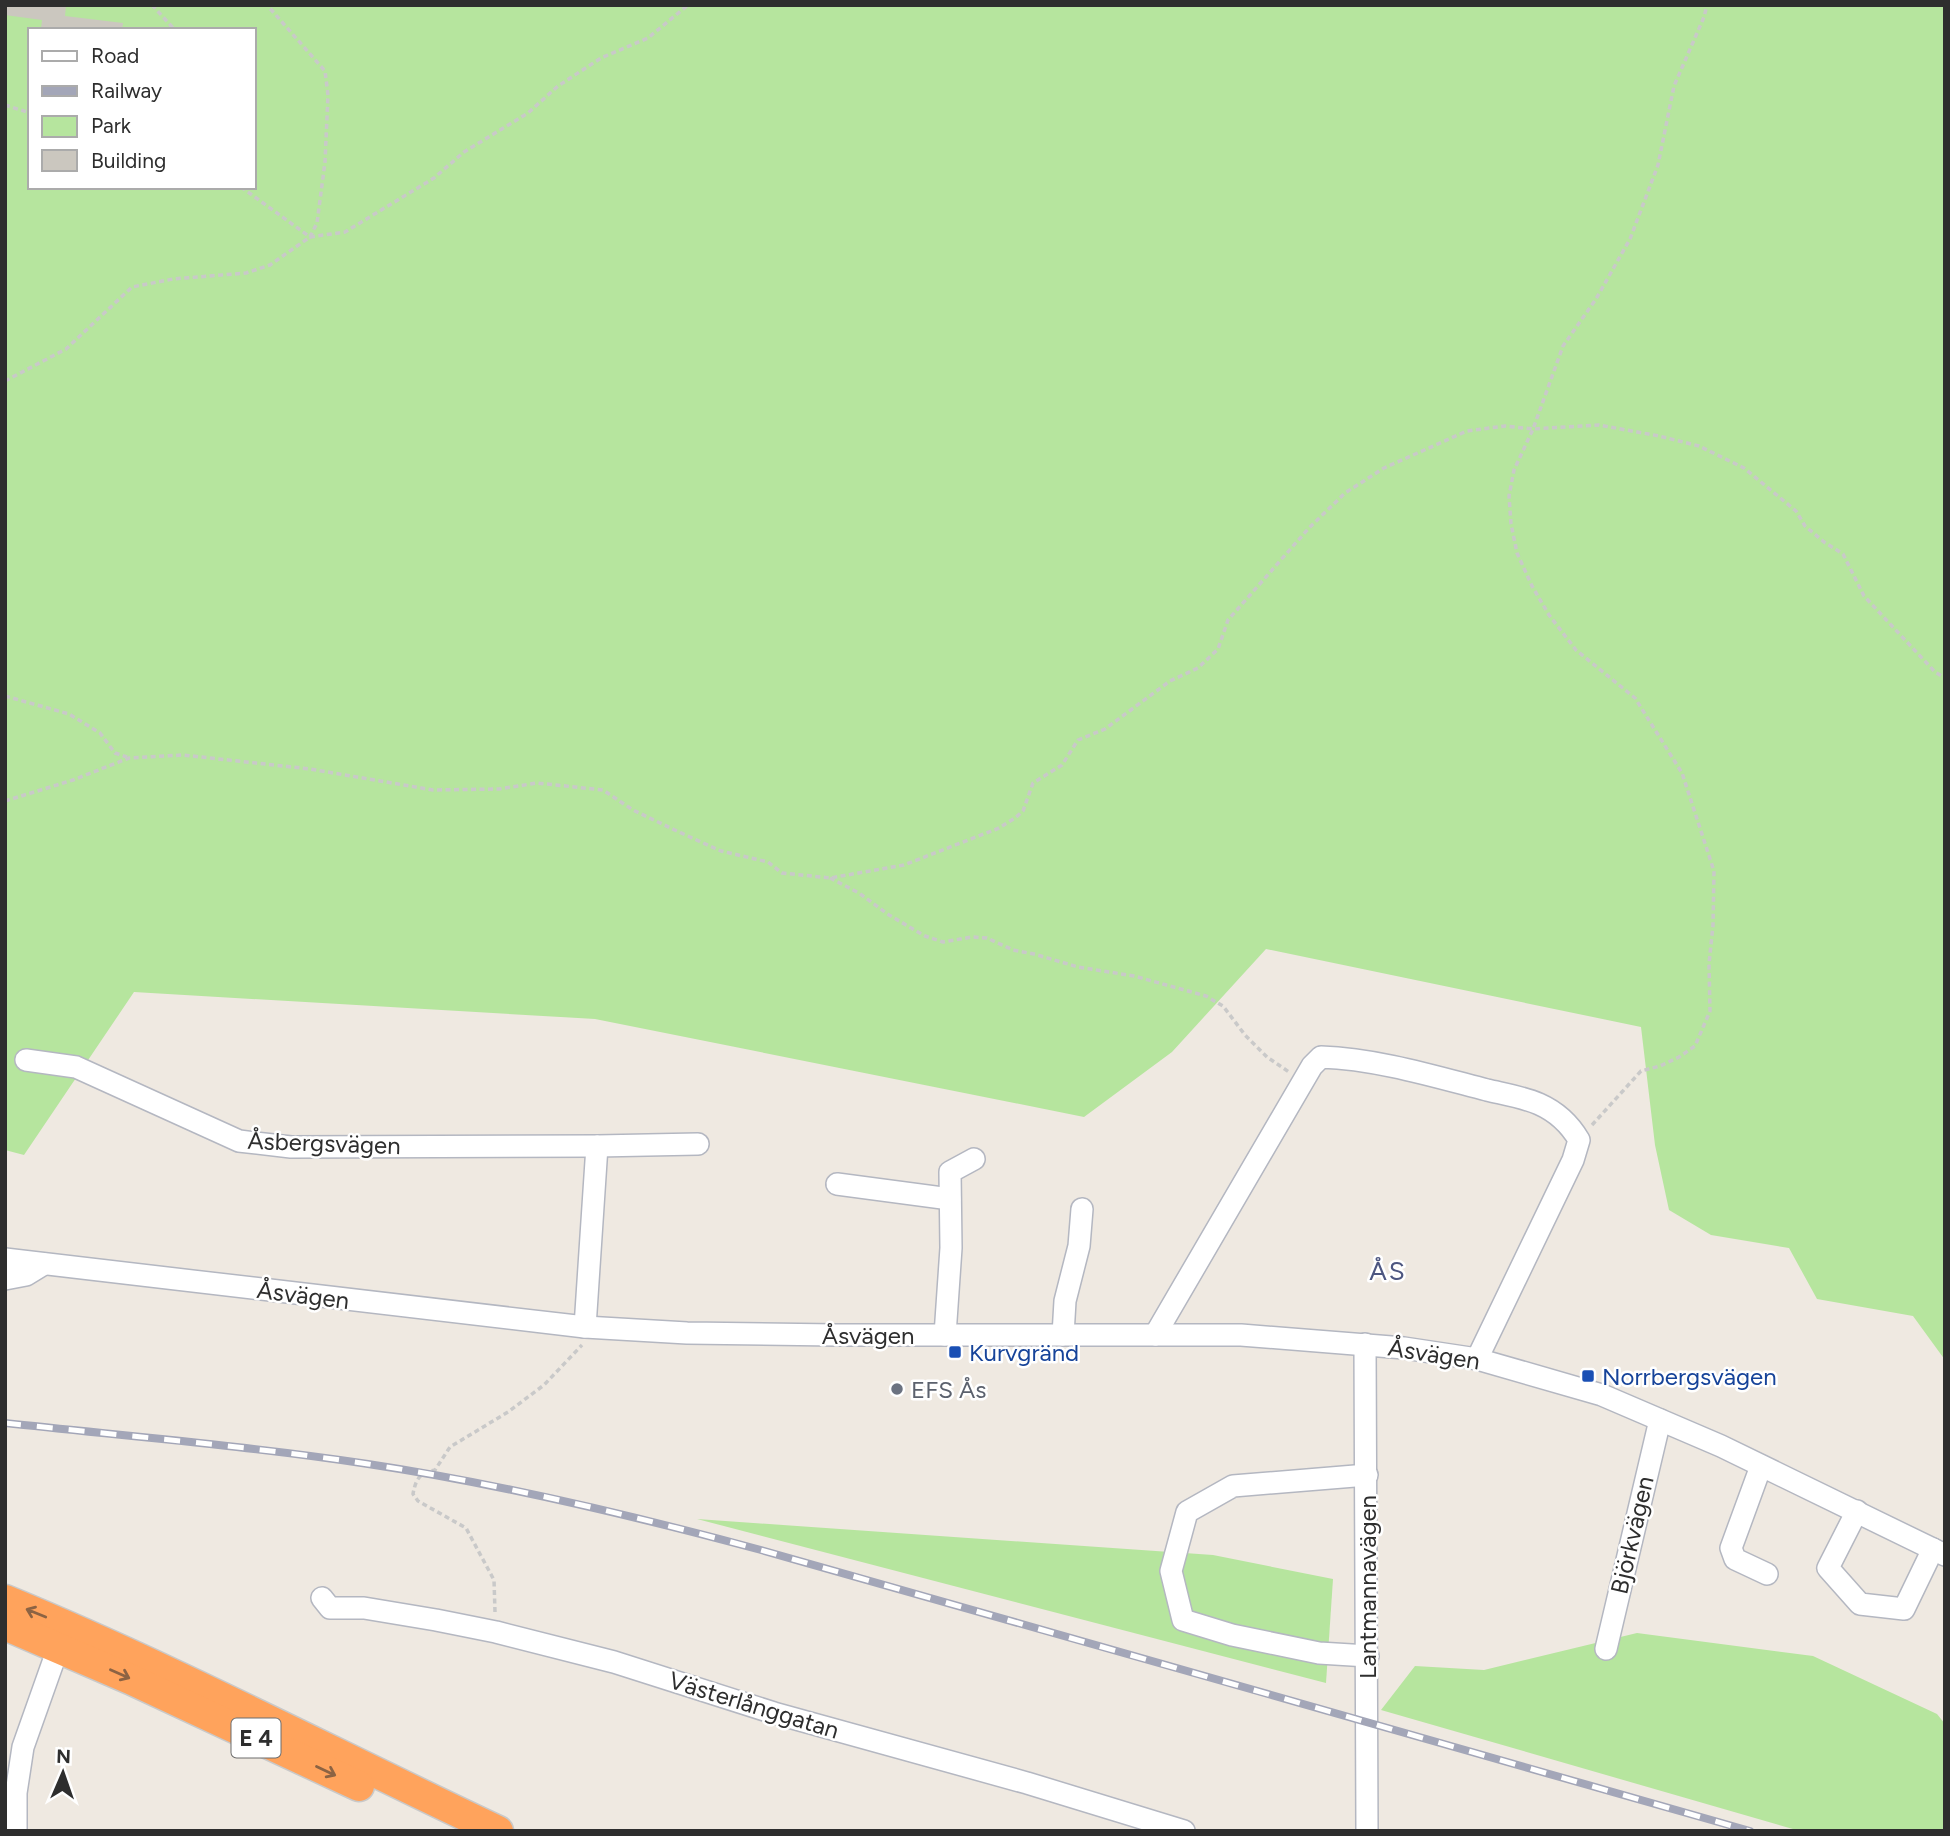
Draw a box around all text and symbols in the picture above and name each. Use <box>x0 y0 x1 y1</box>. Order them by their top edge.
legend <box>28 28 256 189</box>
text: Road <box>91 43 139 68</box>
text: Railway <box>91 78 162 103</box>
text: Park <box>91 113 132 138</box>
text: Building <box>91 148 166 173</box>
street label: Åsbergsvägen <box>247 1126 401 1160</box>
district label: ÅS <box>1369 1255 1407 1287</box>
street label: Åsvägen <box>255 1275 351 1315</box>
street label: Åsvägen <box>822 1321 914 1350</box>
street label: Åsvägen <box>1386 1332 1482 1376</box>
place label: Kurvgränd <box>969 1338 1079 1367</box>
marker: Kurvgränd <box>947 1344 963 1360</box>
place label: Norrbergsvägen <box>1602 1362 1777 1391</box>
marker: Norrbergsvägen <box>1580 1368 1596 1384</box>
place label: EFS Ås <box>911 1375 986 1404</box>
marker: EFS Ås <box>889 1381 905 1397</box>
street label: Björkvägen <box>1604 1473 1660 1597</box>
street label: Lantmannavägen <box>1353 1495 1382 1679</box>
one-way arrow <box>26 1606 48 1619</box>
street label: Västerlånggatan <box>666 1665 842 1745</box>
one-way arrow <box>108 1668 130 1681</box>
road number: E 4 <box>232 1718 280 1758</box>
north arrow <box>28 1738 98 1808</box>
text: N <box>56 1745 71 1768</box>
one-way arrow <box>315 1764 336 1778</box>

